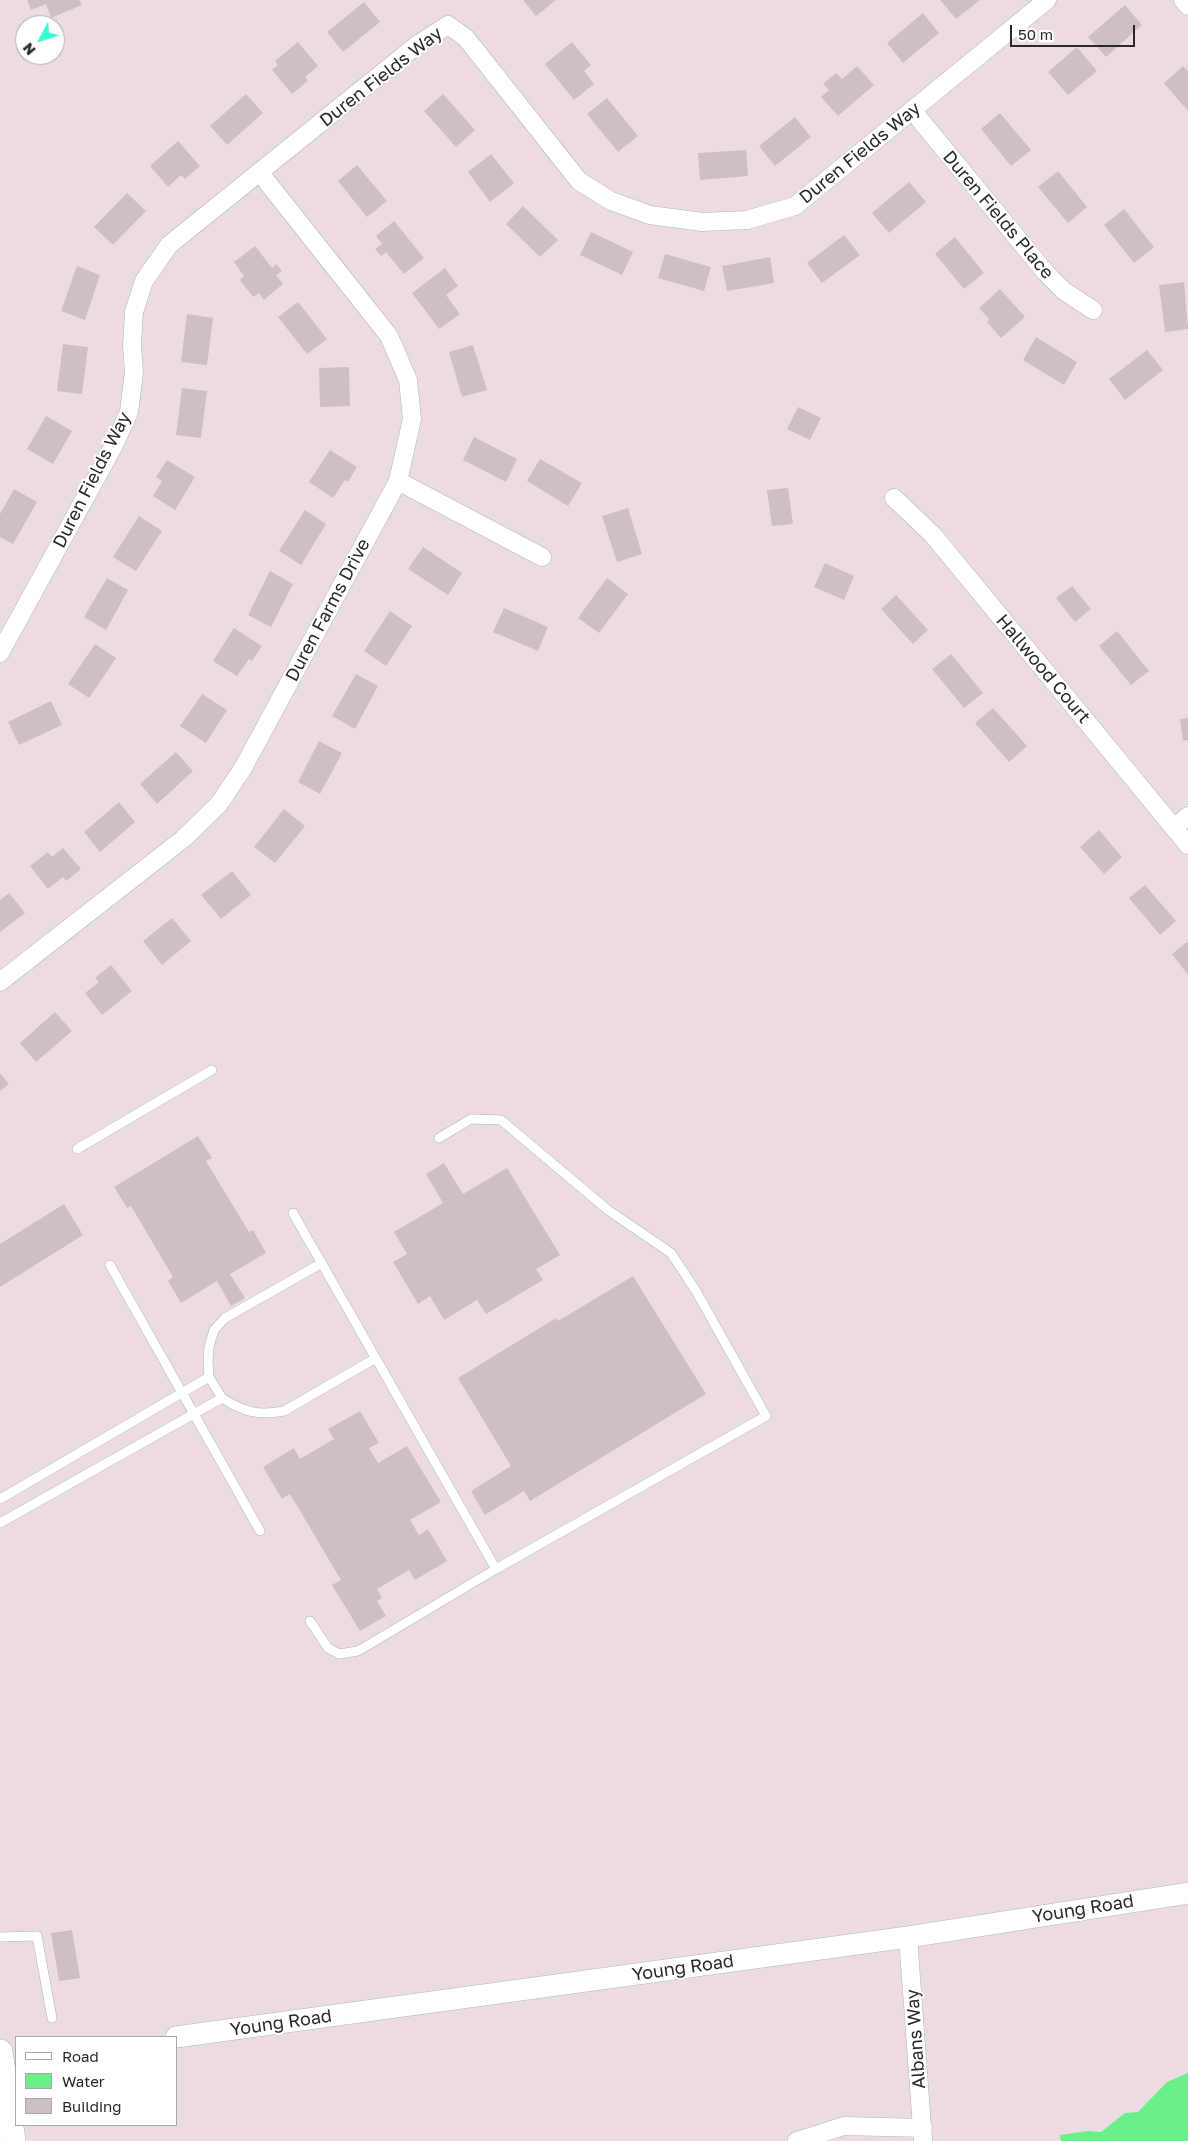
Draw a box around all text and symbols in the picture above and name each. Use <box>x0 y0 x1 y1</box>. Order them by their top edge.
north arrow <box>15 15 65 65</box>
scale bar <box>1013 15 1138 47</box>
street label: Duren Fields Way <box>315 22 447 132</box>
text: 50 m <box>1018 25 1053 43</box>
text: N <box>19 40 39 59</box>
street label: Duren Fields Way <box>795 98 925 208</box>
street label: Duren Fields Place <box>938 146 1058 284</box>
street label: Duren Fields Way <box>48 409 136 551</box>
street label: Duren Farms Drive <box>281 535 375 685</box>
street label: Hallwood Court <box>991 610 1095 728</box>
street label: Young Road <box>1031 1890 1135 1928</box>
street label: Young Road <box>631 1950 735 1986</box>
street label: Albans Way <box>902 1988 930 2090</box>
street label: Young Road <box>229 2005 333 2041</box>
legend <box>15 2036 178 2126</box>
text: Road <box>62 2047 99 2065</box>
text: Water <box>62 2072 105 2090</box>
text: Building <box>62 2097 122 2115</box>

